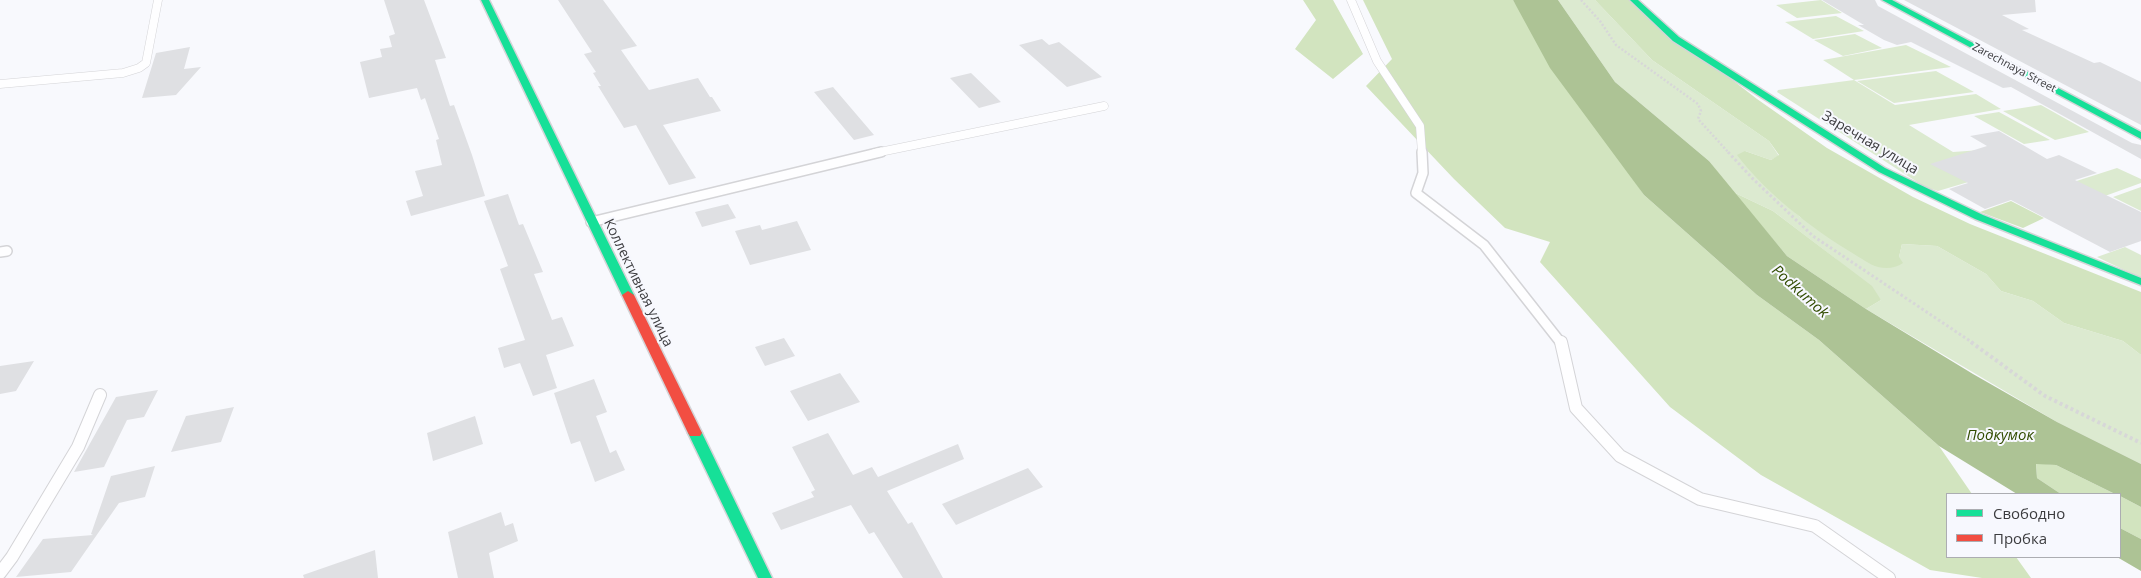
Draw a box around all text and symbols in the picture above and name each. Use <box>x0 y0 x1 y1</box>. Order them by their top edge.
street label: Zarechnaya Street <box>1970 40 2058 96</box>
street label: Заречная улица <box>1819 108 1921 178</box>
street label: Коллективная улица <box>600 216 676 350</box>
water label: Podkumok <box>1768 262 1832 322</box>
water label: Подкумок <box>1966 427 2034 445</box>
legend <box>1946 493 2121 558</box>
text: Свободно <box>1993 503 2065 523</box>
text: Пробка <box>1993 528 2047 548</box>

